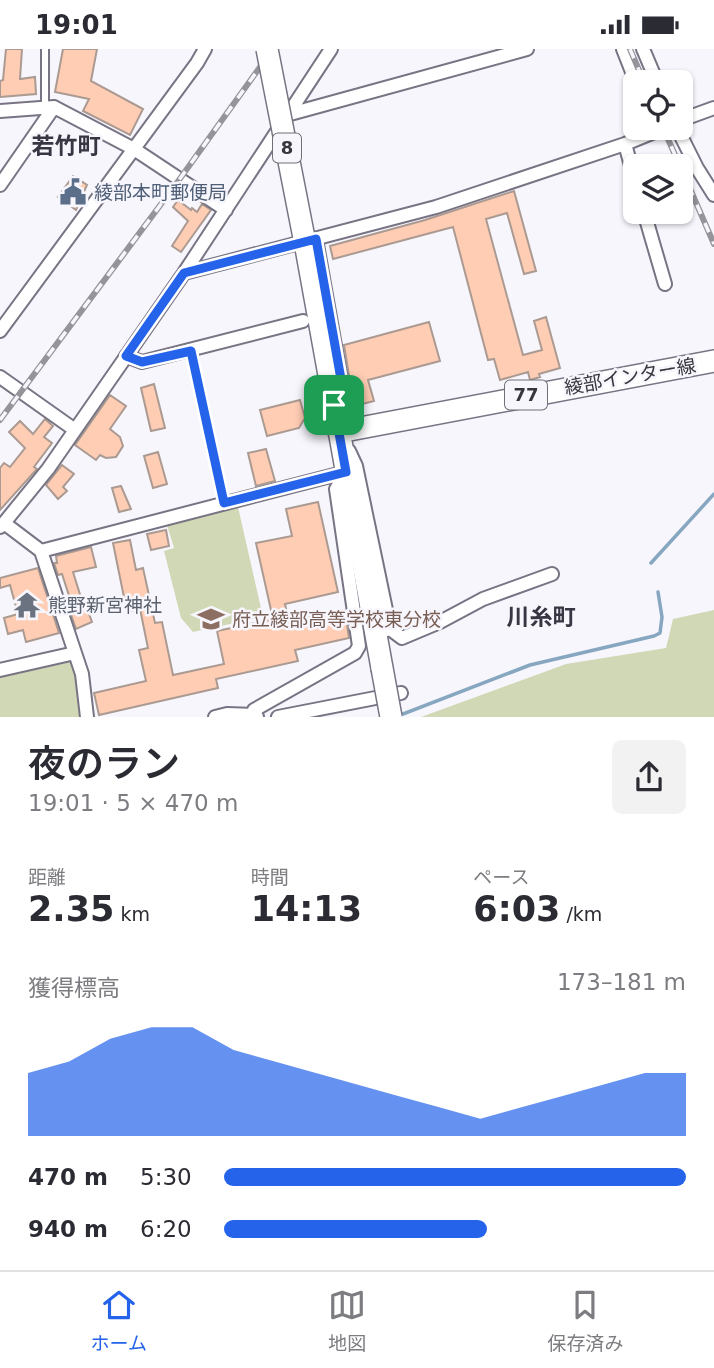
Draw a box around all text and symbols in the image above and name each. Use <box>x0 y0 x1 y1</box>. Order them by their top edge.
text: 19:01 <box>35 10 118 40</box>
map controls <box>623 70 693 224</box>
button: locate <box>623 70 693 140</box>
district label: 若竹町 <box>32 133 101 159</box>
road number: 8 <box>273 133 301 163</box>
button: layers <box>623 154 693 224</box>
public building icon: 綾部本町郵便局 <box>58 177 88 207</box>
place label: 綾部本町郵便局 <box>94 181 227 203</box>
street label: 綾部インター線 <box>563 354 697 398</box>
pin <box>304 375 364 435</box>
road number: 77 <box>505 381 547 409</box>
icon: arrive <box>315 386 353 424</box>
temple icon: 熊野新宮神社 <box>12 590 42 620</box>
place label: 熊野新宮神社 <box>48 594 162 616</box>
school or university icon: 府立綾部高等学校東分校 <box>196 604 226 634</box>
district label: 川糸町 <box>507 604 576 630</box>
place label: 府立綾部高等学校東分校 <box>232 608 441 630</box>
button: share <box>612 740 686 814</box>
text: 夜のラン <box>28 742 180 786</box>
text: 19:01 · 5 × 470 m <box>28 790 238 816</box>
text: 距離 <box>28 866 66 888</box>
text: 時間 <box>251 866 289 888</box>
text: ペース <box>473 866 529 888</box>
text: 2.35 <box>28 889 114 929</box>
text: 14:13 <box>251 889 362 929</box>
text: 6:03 <box>473 889 560 929</box>
text: km <box>114 903 150 925</box>
text: /km <box>560 903 602 925</box>
text: 173–181 m <box>557 969 686 995</box>
text: 獲得標高 <box>28 975 120 1001</box>
text: 470 m <box>28 1164 108 1190</box>
text: 5:30 <box>140 1164 192 1190</box>
text: 940 m <box>28 1216 108 1242</box>
text: 6:20 <box>140 1216 192 1242</box>
tab: ホーム <box>91 1286 147 1355</box>
tab: 地図 <box>328 1286 366 1355</box>
tab: 保存済み <box>547 1286 623 1355</box>

